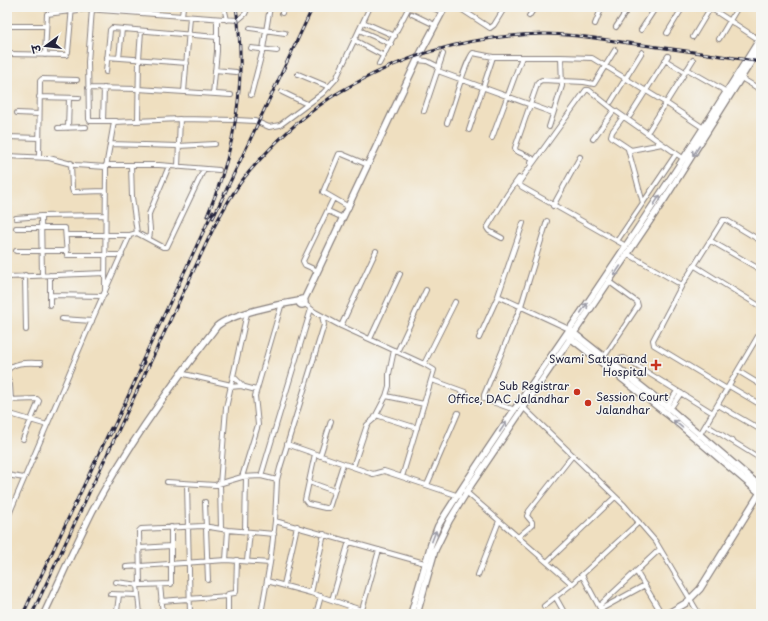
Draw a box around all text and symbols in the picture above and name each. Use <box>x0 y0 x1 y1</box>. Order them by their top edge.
north arrow <box>26 26 66 66</box>
text: उ <box>26 41 45 55</box>
one-way arrow <box>692 145 700 156</box>
one-way arrow <box>653 195 661 206</box>
one-way arrow <box>612 265 620 277</box>
one-way arrow <box>580 302 588 313</box>
place label: Swami Satyanand Hospital <box>549 350 647 380</box>
marker: Swami Satyanand Hospital <box>650 359 662 371</box>
place label: Sub Registrar Office, DAC Jalandhar <box>448 377 570 407</box>
marker: Sub Registrar Office, DAC Jalandhar <box>572 387 582 397</box>
place label: Session Court Jalandhar <box>596 388 669 418</box>
marker: Session Court Jalandhar <box>583 398 593 408</box>
one-way arrow <box>673 419 683 428</box>
one-way arrow <box>499 421 507 432</box>
one-way arrow <box>430 531 438 543</box>

